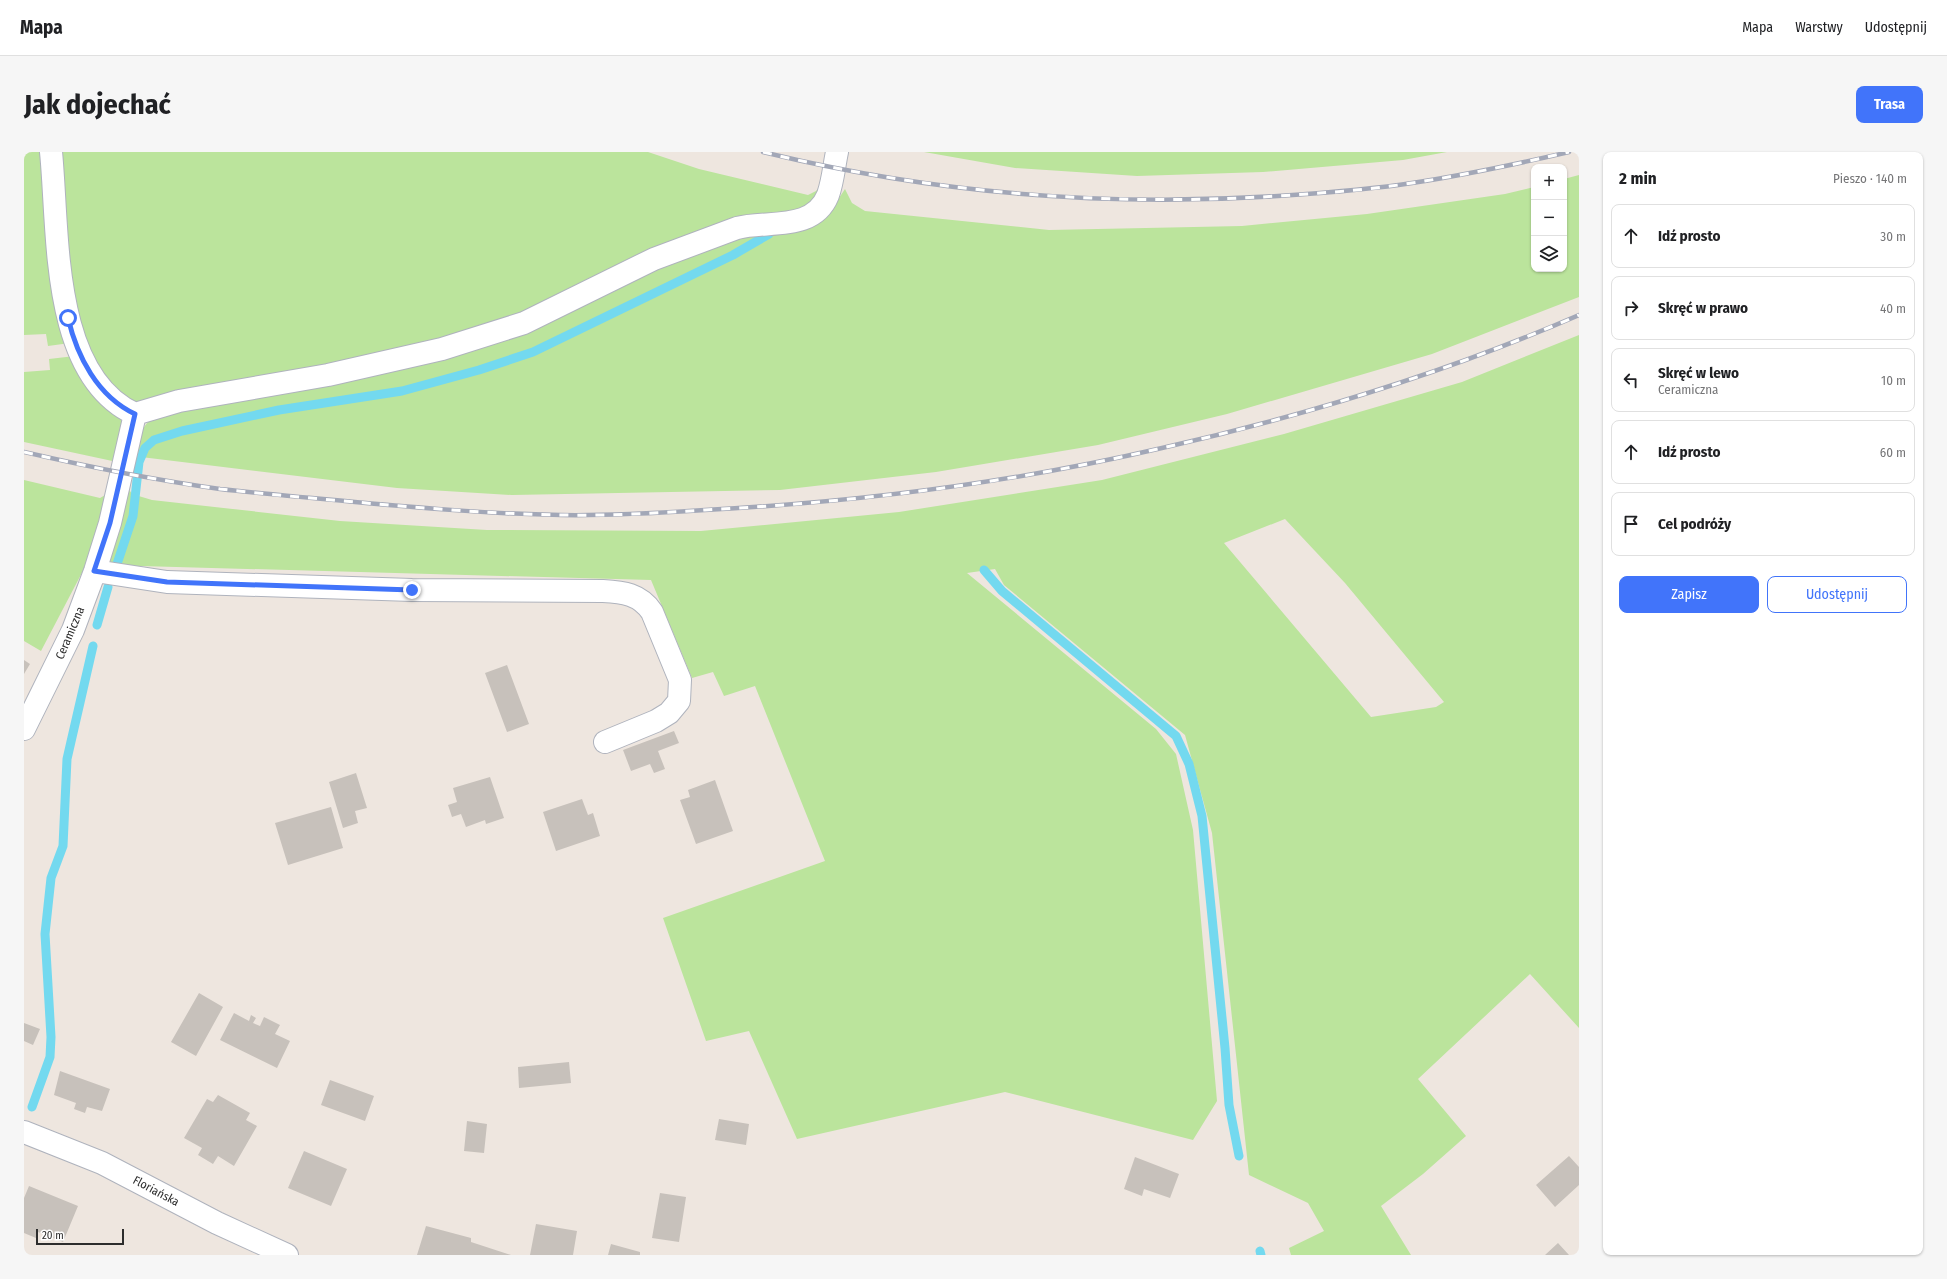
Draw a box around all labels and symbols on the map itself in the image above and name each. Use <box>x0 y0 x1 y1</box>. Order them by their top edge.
route start <box>59 309 77 327</box>
route end <box>403 581 421 599</box>
street label: Ceramiczna <box>53 604 87 661</box>
street label: Floriańska <box>130 1173 182 1209</box>
scale bar <box>36 1227 124 1246</box>

